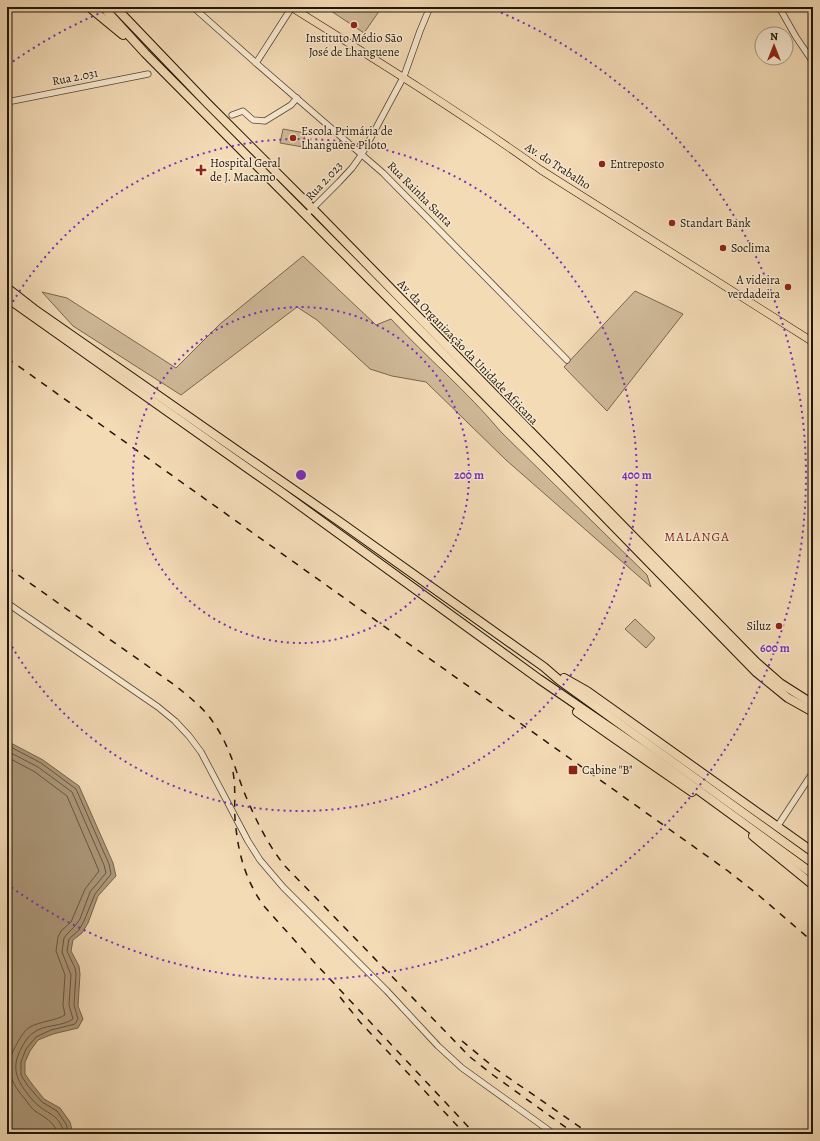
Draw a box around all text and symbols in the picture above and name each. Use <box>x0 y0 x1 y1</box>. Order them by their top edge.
marker: Instituto Médio São José de Lhanguene <box>349 20 359 30</box>
north arrow <box>754 26 794 66</box>
text: N <box>770 29 778 44</box>
place label: Instituto Médio São José de Lhanguene <box>306 30 402 60</box>
street label: Rua 2.031 <box>51 65 99 89</box>
place label: Escola Primária de Lhanguene Piloto <box>301 123 393 153</box>
marker: Escola Primária de Lhanguene Piloto <box>288 133 298 143</box>
street label: Av. do Trabalho <box>521 138 594 193</box>
place label: Hospital Geral de J. Macamo <box>210 155 280 185</box>
place label: Entreposto <box>610 156 664 172</box>
street label: Rua 2.023 <box>302 158 346 204</box>
street label: Rua Rainha Santa <box>384 158 456 230</box>
marker: Entreposto <box>597 159 607 169</box>
marker: Hospital Geral de J. Macamo <box>195 164 207 176</box>
place label: Standart Bank <box>680 215 751 231</box>
marker: Standart Bank <box>667 218 677 228</box>
place label: Soclima <box>731 240 770 256</box>
marker: Soclima <box>718 243 728 253</box>
place label: A videira verdadeira <box>727 272 780 302</box>
street label: Av. da Organização da Unidade Africana <box>393 275 542 428</box>
marker: A videira verdadeira <box>783 282 793 292</box>
text: 200 m <box>454 467 484 483</box>
text: 400 m <box>622 467 652 483</box>
centre of rings <box>294 468 308 482</box>
district label: MALANGA <box>664 528 730 545</box>
place label: Siluz <box>746 618 771 634</box>
marker: Siluz <box>774 621 784 631</box>
text: 600 m <box>760 640 790 656</box>
place label: Cabine "B" <box>582 762 633 778</box>
marker: Cabine "B" <box>567 764 579 776</box>

